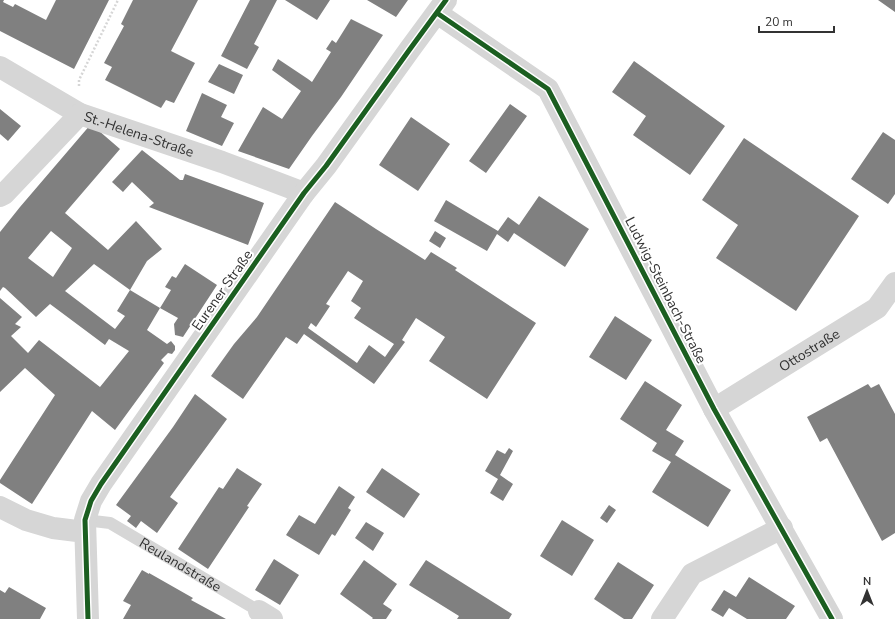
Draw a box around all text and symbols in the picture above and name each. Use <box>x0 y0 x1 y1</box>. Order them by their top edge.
scale bar <box>759 8 834 34</box>
text: 20 m <box>765 14 793 30</box>
street label: St.-Helena-Straße <box>81 107 196 162</box>
street label: Ludwig-Steinbach-Straße <box>620 214 711 367</box>
street label: Eurener Straße <box>188 246 257 334</box>
street label: Ottostraße <box>776 324 843 376</box>
street label: Reulandstraße <box>136 533 225 597</box>
north arrow <box>847 571 887 611</box>
text: N <box>863 574 871 589</box>

